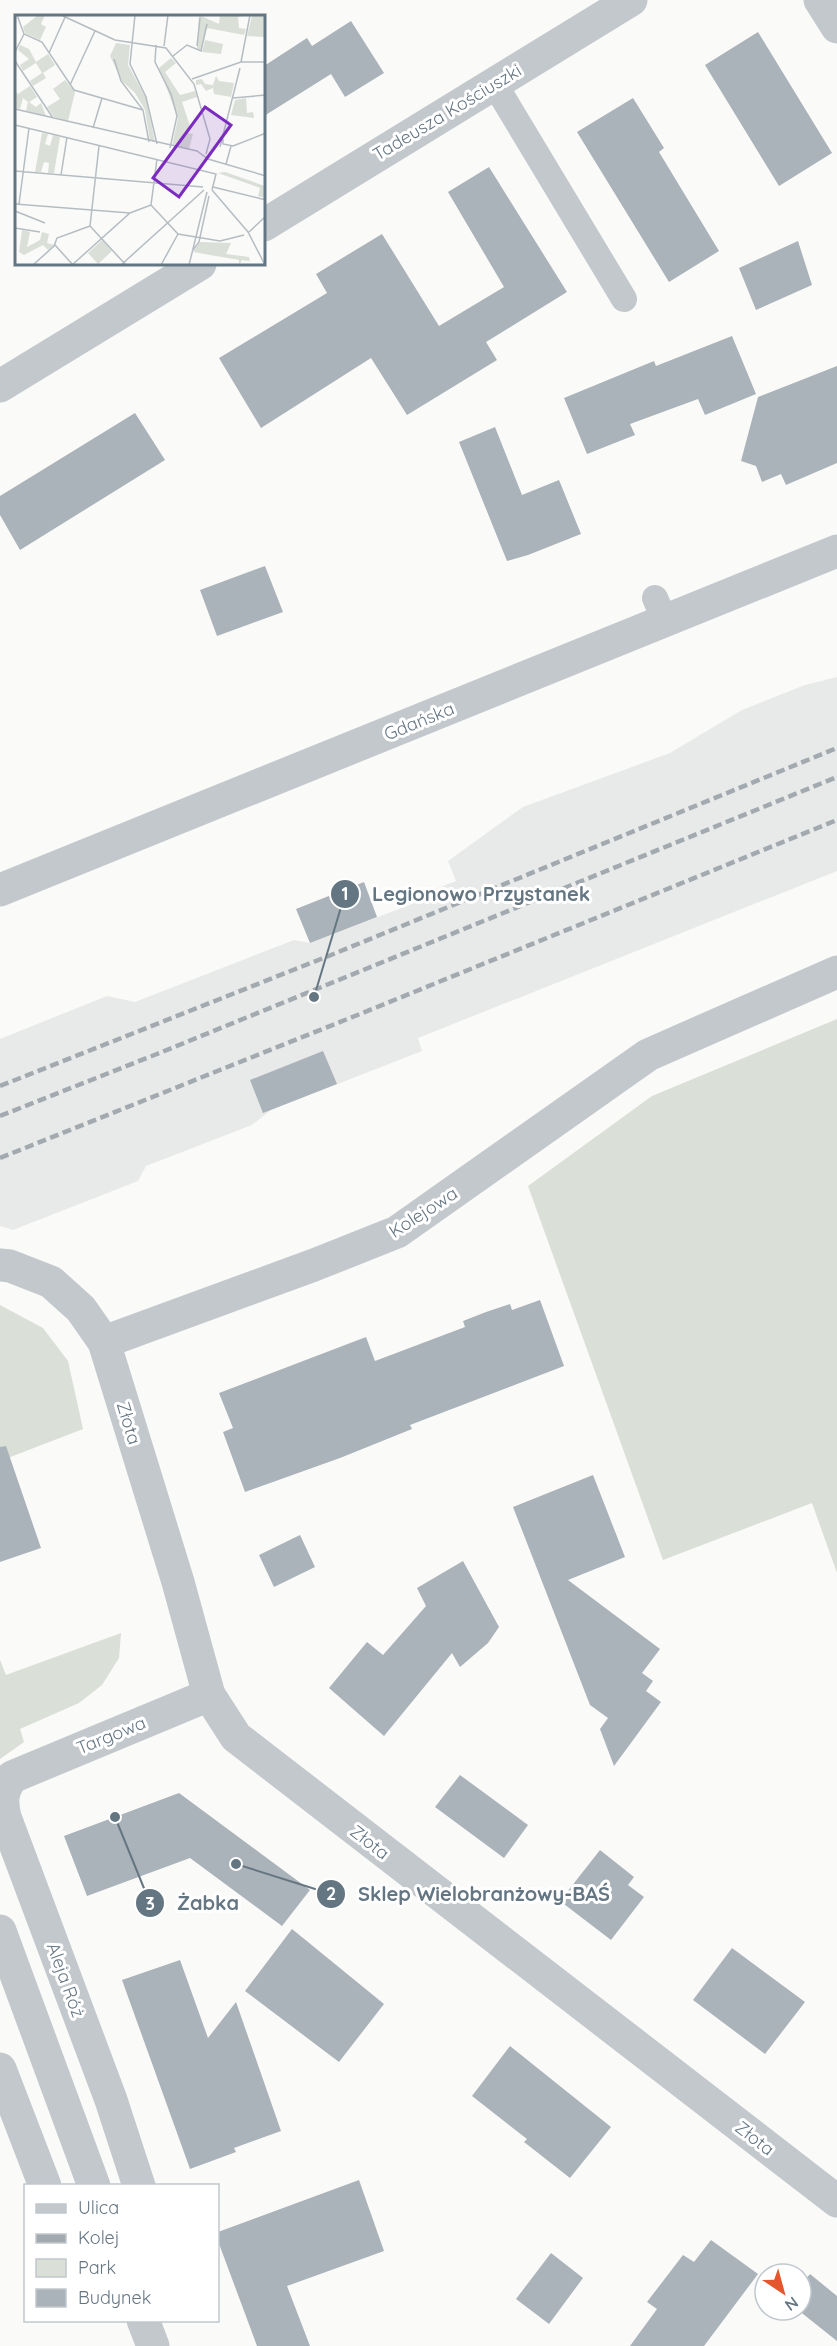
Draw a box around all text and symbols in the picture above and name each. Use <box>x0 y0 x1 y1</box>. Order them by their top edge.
inset map <box>15 15 266 266</box>
street label: Tadeusza Kościuszki <box>369 59 525 165</box>
street label: Gdańska <box>381 697 457 745</box>
callout: Legionowo Przystanek <box>330 875 602 913</box>
text: Legionowo Przystanek <box>372 881 590 906</box>
text: 1 <box>341 882 349 905</box>
street label: Kolejowa <box>384 1181 462 1243</box>
street label: Złota <box>112 1399 146 1447</box>
street label: Targowa <box>73 1711 149 1759</box>
street label: Złota <box>346 1820 394 1864</box>
callout: Sklep Wielobranżowy-BAŚ <box>316 1875 622 1913</box>
text: Sklep Wielobranżowy-BAŚ <box>358 1881 610 1906</box>
text: 2 <box>326 1882 336 1905</box>
callout: Żabka <box>135 1884 251 1922</box>
text: Żabka <box>177 1890 239 1915</box>
text: 3 <box>145 1892 155 1915</box>
street label: Aleja Róż <box>42 1939 90 2021</box>
street label: Złota <box>731 2116 779 2160</box>
legend <box>24 2184 219 2322</box>
text: Ulica <box>78 2196 119 2219</box>
text: Kolej <box>78 2226 120 2249</box>
text: Park <box>78 2256 116 2279</box>
north arrow <box>753 2262 813 2322</box>
text: Budynek <box>78 2286 151 2309</box>
text: N <box>781 2293 802 2316</box>

